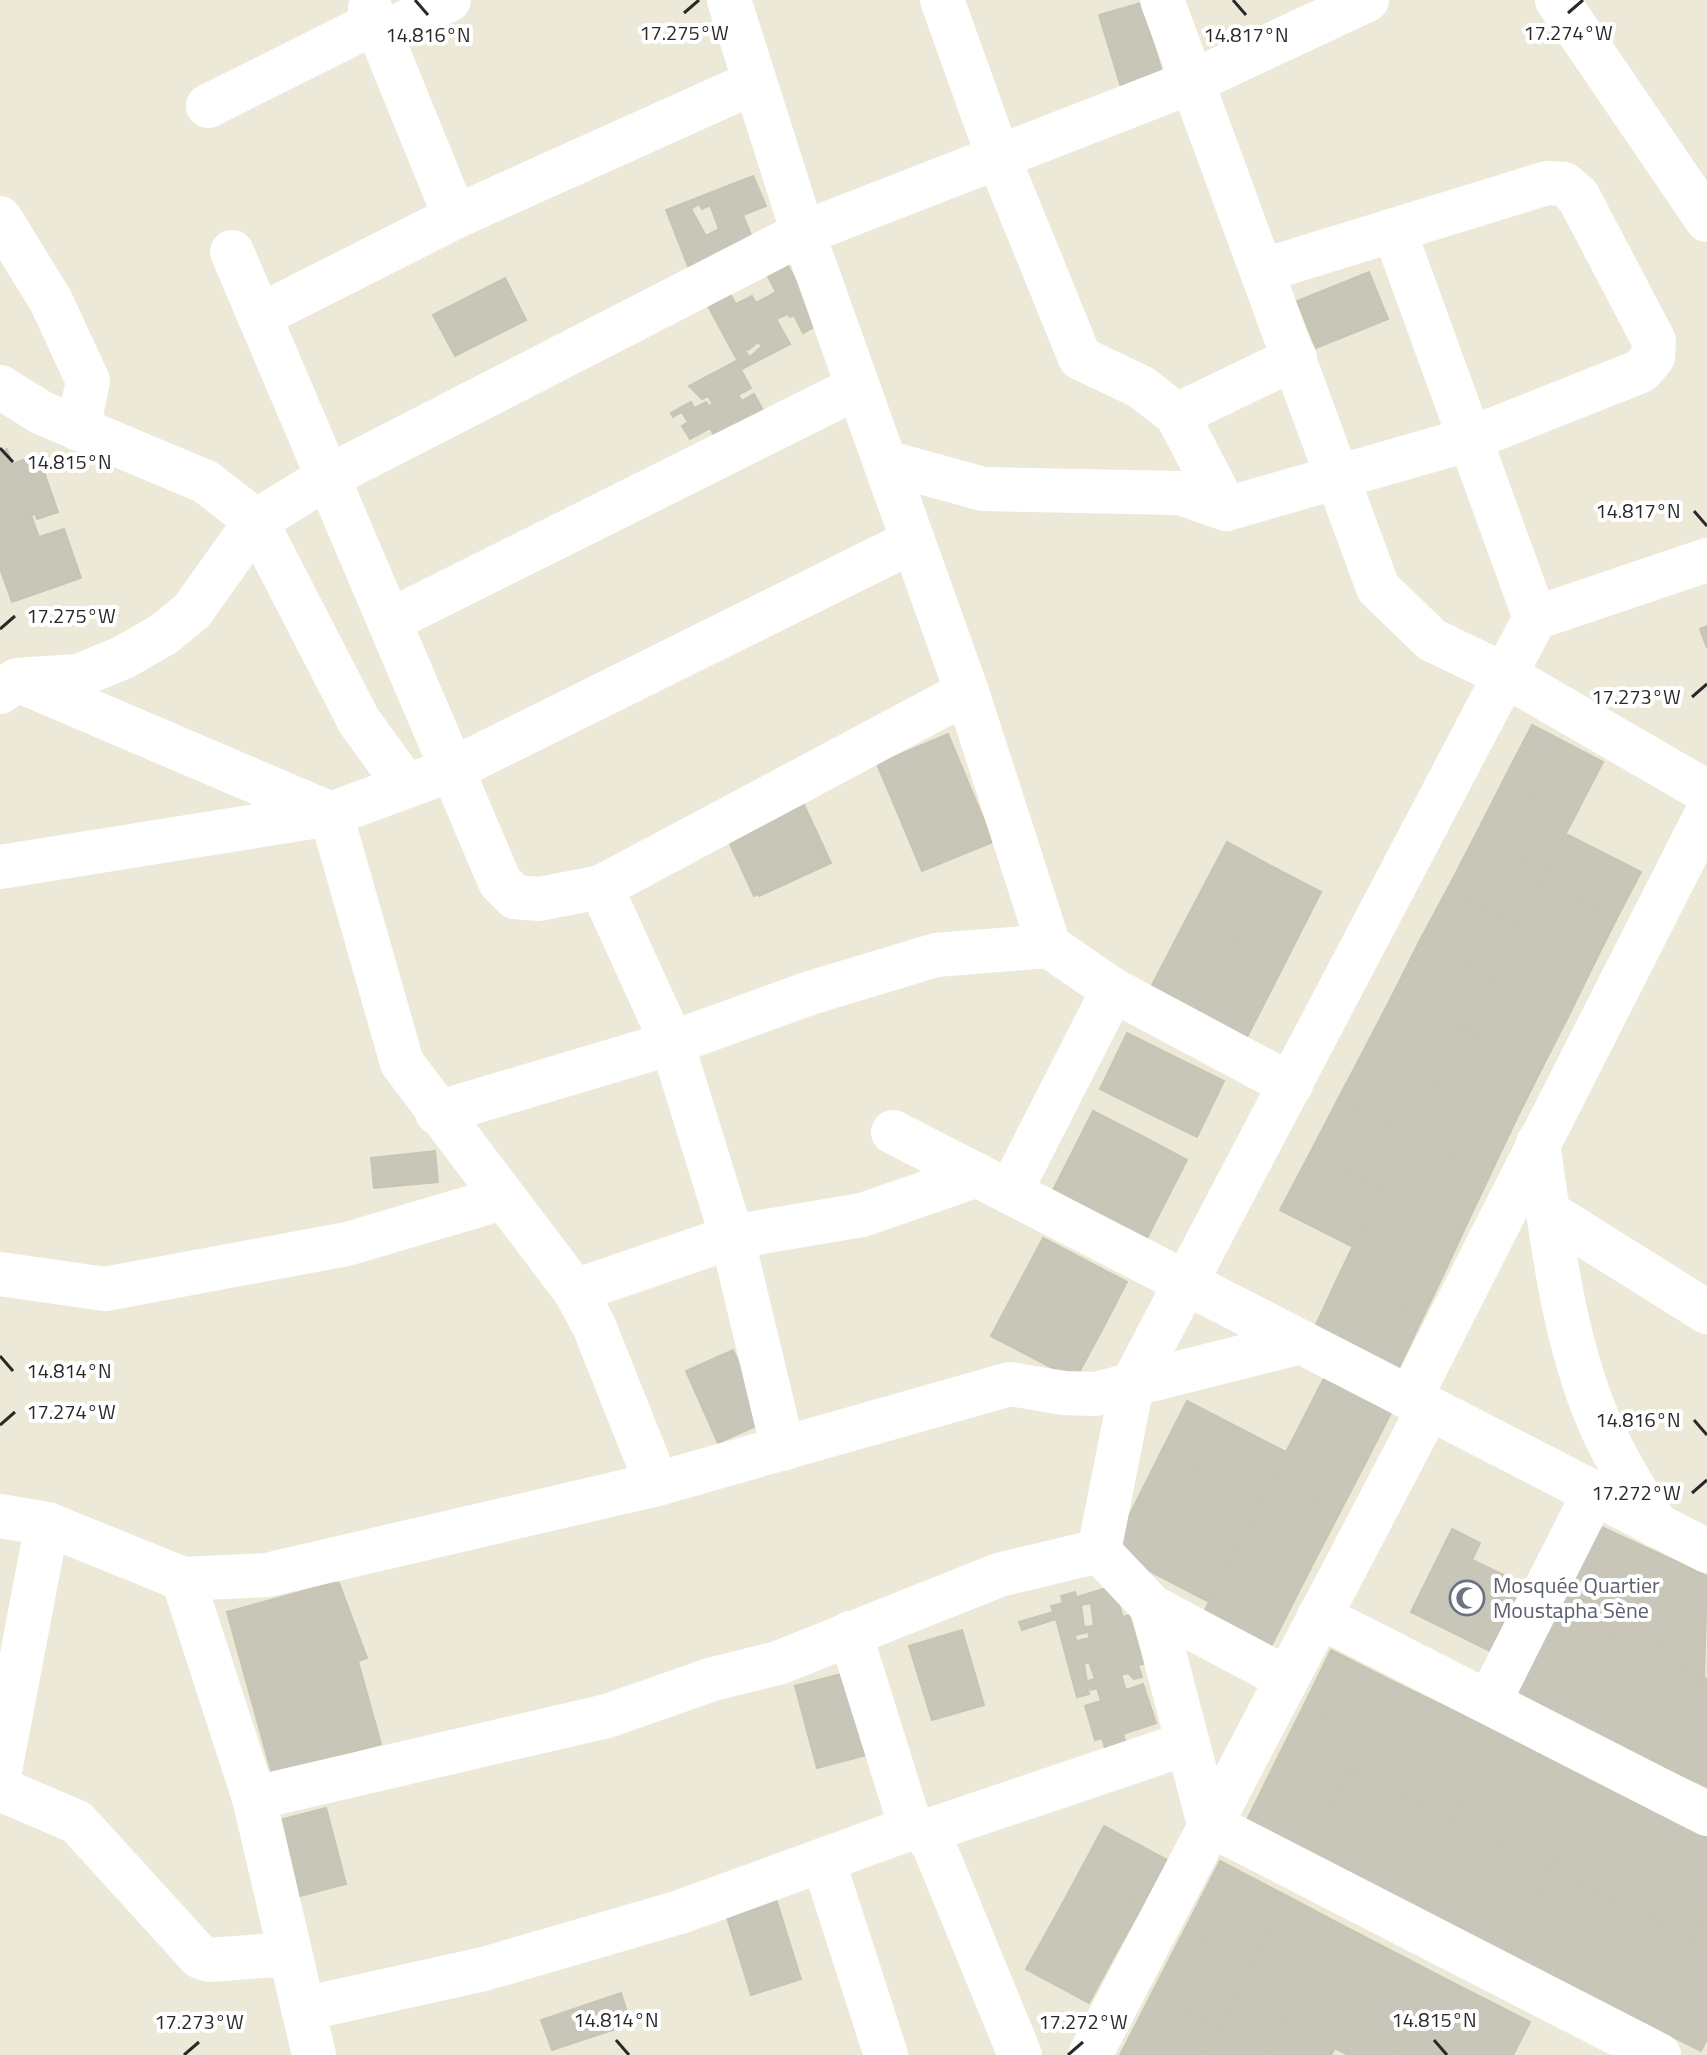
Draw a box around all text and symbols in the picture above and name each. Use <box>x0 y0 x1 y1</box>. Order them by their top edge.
text: 17.275°W <box>639 17 729 48</box>
text: 17.274°W <box>1523 17 1613 48</box>
text: 14.816°N <box>385 19 471 50</box>
text: 14.817°N <box>1203 19 1289 50</box>
text: 14.815°N <box>26 446 112 477</box>
text: 14.817°N <box>1595 495 1681 526</box>
text: 17.275°W <box>26 600 116 631</box>
text: 17.273°W <box>1591 681 1681 712</box>
text: 14.814°N <box>26 1355 112 1386</box>
text: 17.274°W <box>26 1396 116 1427</box>
text: 14.816°N <box>1595 1404 1681 1435</box>
text: 17.272°W <box>1591 1477 1681 1508</box>
place label: Mosquée Quartier Moustapha Sène <box>1493 1568 1660 1627</box>
mosque icon: Mosquée Quartier Moustapha Sène <box>1448 1579 1486 1617</box>
text: 14.814°N <box>573 2004 659 2035</box>
text: 14.815°N <box>1391 2004 1477 2035</box>
text: 17.273°W <box>154 2006 244 2037</box>
text: 17.272°W <box>1038 2006 1128 2037</box>

